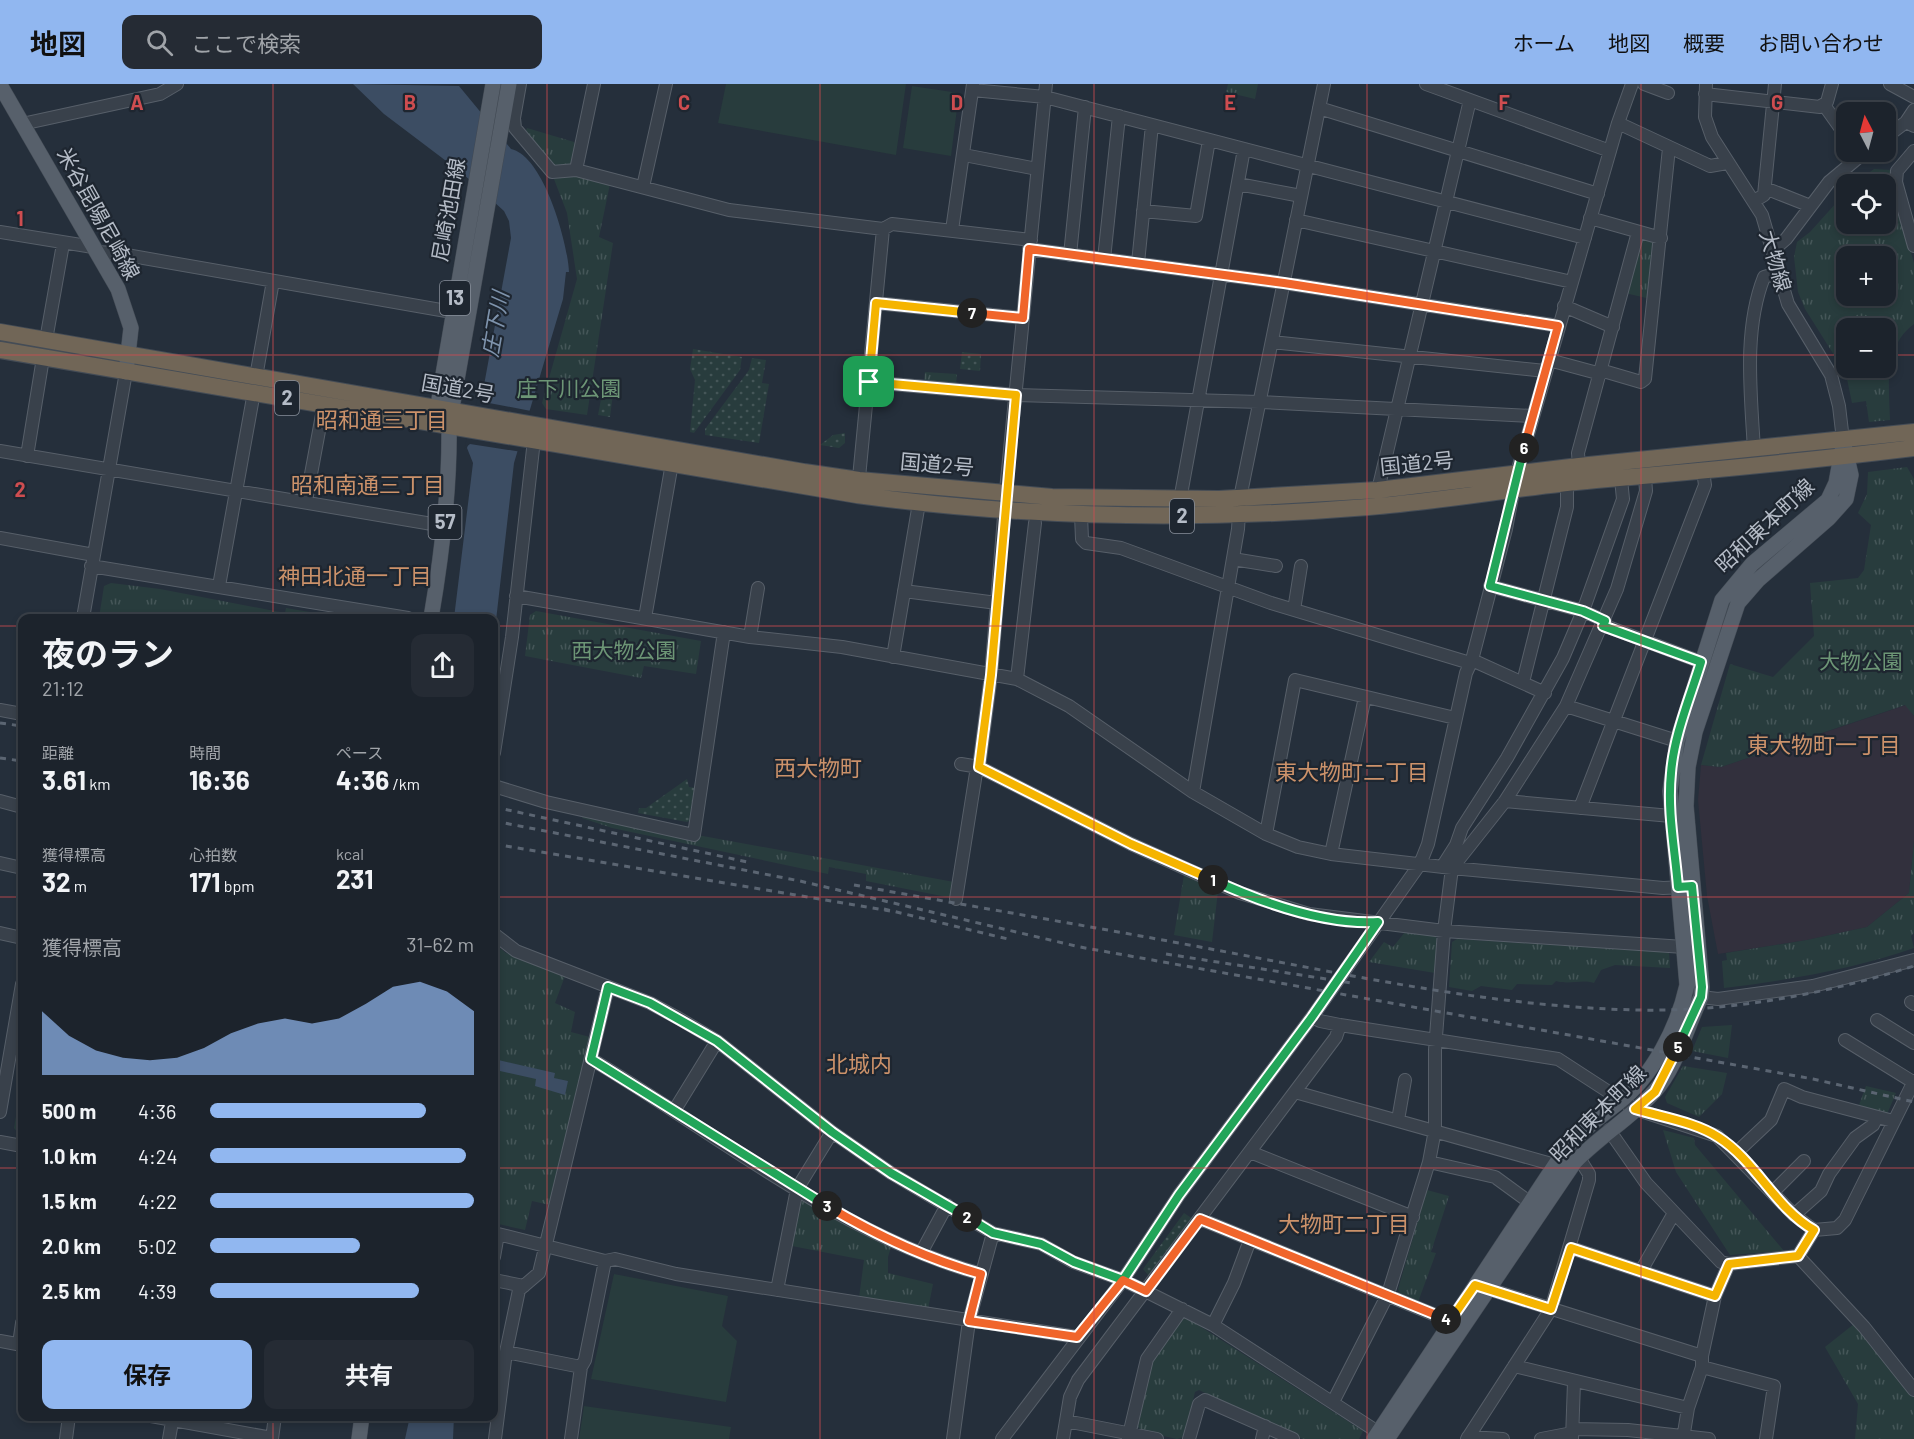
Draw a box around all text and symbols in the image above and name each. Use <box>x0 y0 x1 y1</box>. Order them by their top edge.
search box <box>122 15 542 69</box>
text: 地図 <box>30 26 86 60</box>
icon: search <box>143 26 176 59</box>
text: ここで検索 <box>191 30 301 56</box>
text: ホーム <box>1513 30 1575 55</box>
text: 地図 <box>1608 30 1650 55</box>
text: 概要 <box>1683 30 1725 55</box>
text: お問い合わせ <box>1758 30 1884 55</box>
text: A <box>130 90 144 114</box>
text: B <box>404 90 416 114</box>
text: C <box>678 90 690 114</box>
text: D <box>951 90 963 114</box>
text: E <box>1224 90 1236 114</box>
text: F <box>1498 90 1510 114</box>
text: G <box>1771 90 1783 114</box>
north arrow <box>1836 102 1896 162</box>
map controls <box>1836 102 1896 378</box>
street label: 米谷昆陽尼崎線 <box>53 143 146 284</box>
street label: 尼崎池田線 <box>426 156 469 264</box>
button: locate <box>1836 174 1896 234</box>
text: 1 <box>16 206 24 230</box>
street label: 大物線 <box>1756 227 1797 294</box>
button: + <box>1836 246 1896 306</box>
road number: 13 <box>440 281 470 315</box>
water label: 庄下川 <box>475 287 513 359</box>
pin: 7 <box>957 298 987 328</box>
text: 7 <box>968 303 976 322</box>
button: − <box>1836 318 1896 378</box>
pin <box>843 356 894 407</box>
icon: arrive <box>852 365 885 398</box>
street label: 国道2号 <box>420 369 497 406</box>
park label: 庄下川公園 <box>517 375 622 400</box>
road number: 2 <box>275 381 299 415</box>
district label: 昭和通三丁目 <box>316 406 448 432</box>
pin: 6 <box>1509 433 1539 463</box>
text: 6 <box>1520 438 1528 457</box>
street label: 国道2号 <box>1379 446 1455 479</box>
street label: 国道2号 <box>899 448 975 479</box>
district label: 昭和南通三丁目 <box>291 471 445 497</box>
street label: 昭和東本町線 <box>1709 473 1819 577</box>
text: 2 <box>14 477 26 501</box>
road number: 2 <box>1170 499 1194 533</box>
road number: 57 <box>428 505 462 539</box>
district label: 神田北通一丁目 <box>278 562 432 588</box>
text: 夜のラン <box>42 633 174 673</box>
button: share <box>411 634 474 697</box>
park label: 西大物公園 <box>572 637 677 662</box>
park label: 大物公園 <box>1819 648 1903 673</box>
text: 21:12 <box>42 676 84 700</box>
district label: 東大物町一丁目 <box>1747 731 1901 757</box>
text: 距離 <box>42 743 74 762</box>
text: 時間 <box>189 743 221 762</box>
text: ペース <box>336 743 383 762</box>
district label: 西大物町 <box>774 754 862 780</box>
district label: 東大物町二丁目 <box>1275 758 1429 784</box>
text: 3.61 <box>42 764 86 795</box>
text: 16:36 <box>189 764 250 795</box>
text: 4:36 <box>336 764 389 795</box>
text: km <box>86 774 111 793</box>
text: /km <box>389 774 420 793</box>
text: kcal <box>336 844 364 863</box>
text: 獲得標高 <box>42 845 106 864</box>
text: 心拍数 <box>189 845 237 864</box>
text: 231 <box>336 863 373 894</box>
pin: 1 <box>1198 865 1228 895</box>
text: 32 <box>42 866 71 897</box>
text: 171 <box>189 866 221 897</box>
text: 1 <box>1210 870 1216 889</box>
text: m <box>71 876 87 895</box>
text: bpm <box>221 876 255 895</box>
text: 31–62 m <box>406 932 474 956</box>
text: 獲得標高 <box>42 935 122 959</box>
pin: 5 <box>1663 1032 1693 1062</box>
text: 5 <box>1674 1037 1682 1056</box>
district label: 北城内 <box>826 1050 892 1076</box>
street label: 昭和東本町線 <box>1544 1060 1650 1166</box>
text: 500 m <box>42 1099 96 1123</box>
text: 4:36 <box>138 1099 176 1123</box>
text: 1.0 km <box>42 1144 97 1168</box>
text: 4:24 <box>138 1144 178 1168</box>
text: 1.5 km <box>42 1189 97 1213</box>
text: 4:22 <box>138 1189 177 1213</box>
pin: 3 <box>812 1191 842 1221</box>
text: 3 <box>823 1196 831 1215</box>
pin: 2 <box>952 1202 982 1232</box>
text: 2 <box>963 1207 971 1226</box>
district label: 大物町二丁目 <box>1278 1210 1410 1236</box>
text: 2.0 km <box>42 1234 101 1258</box>
text: 5:02 <box>138 1234 177 1258</box>
text: 2.5 km <box>42 1279 101 1303</box>
text: 4:39 <box>138 1279 177 1303</box>
pin: 4 <box>1431 1304 1461 1334</box>
text: 4 <box>1441 1309 1451 1328</box>
button: 保存 <box>42 1340 252 1409</box>
button: 共有 <box>264 1340 474 1409</box>

